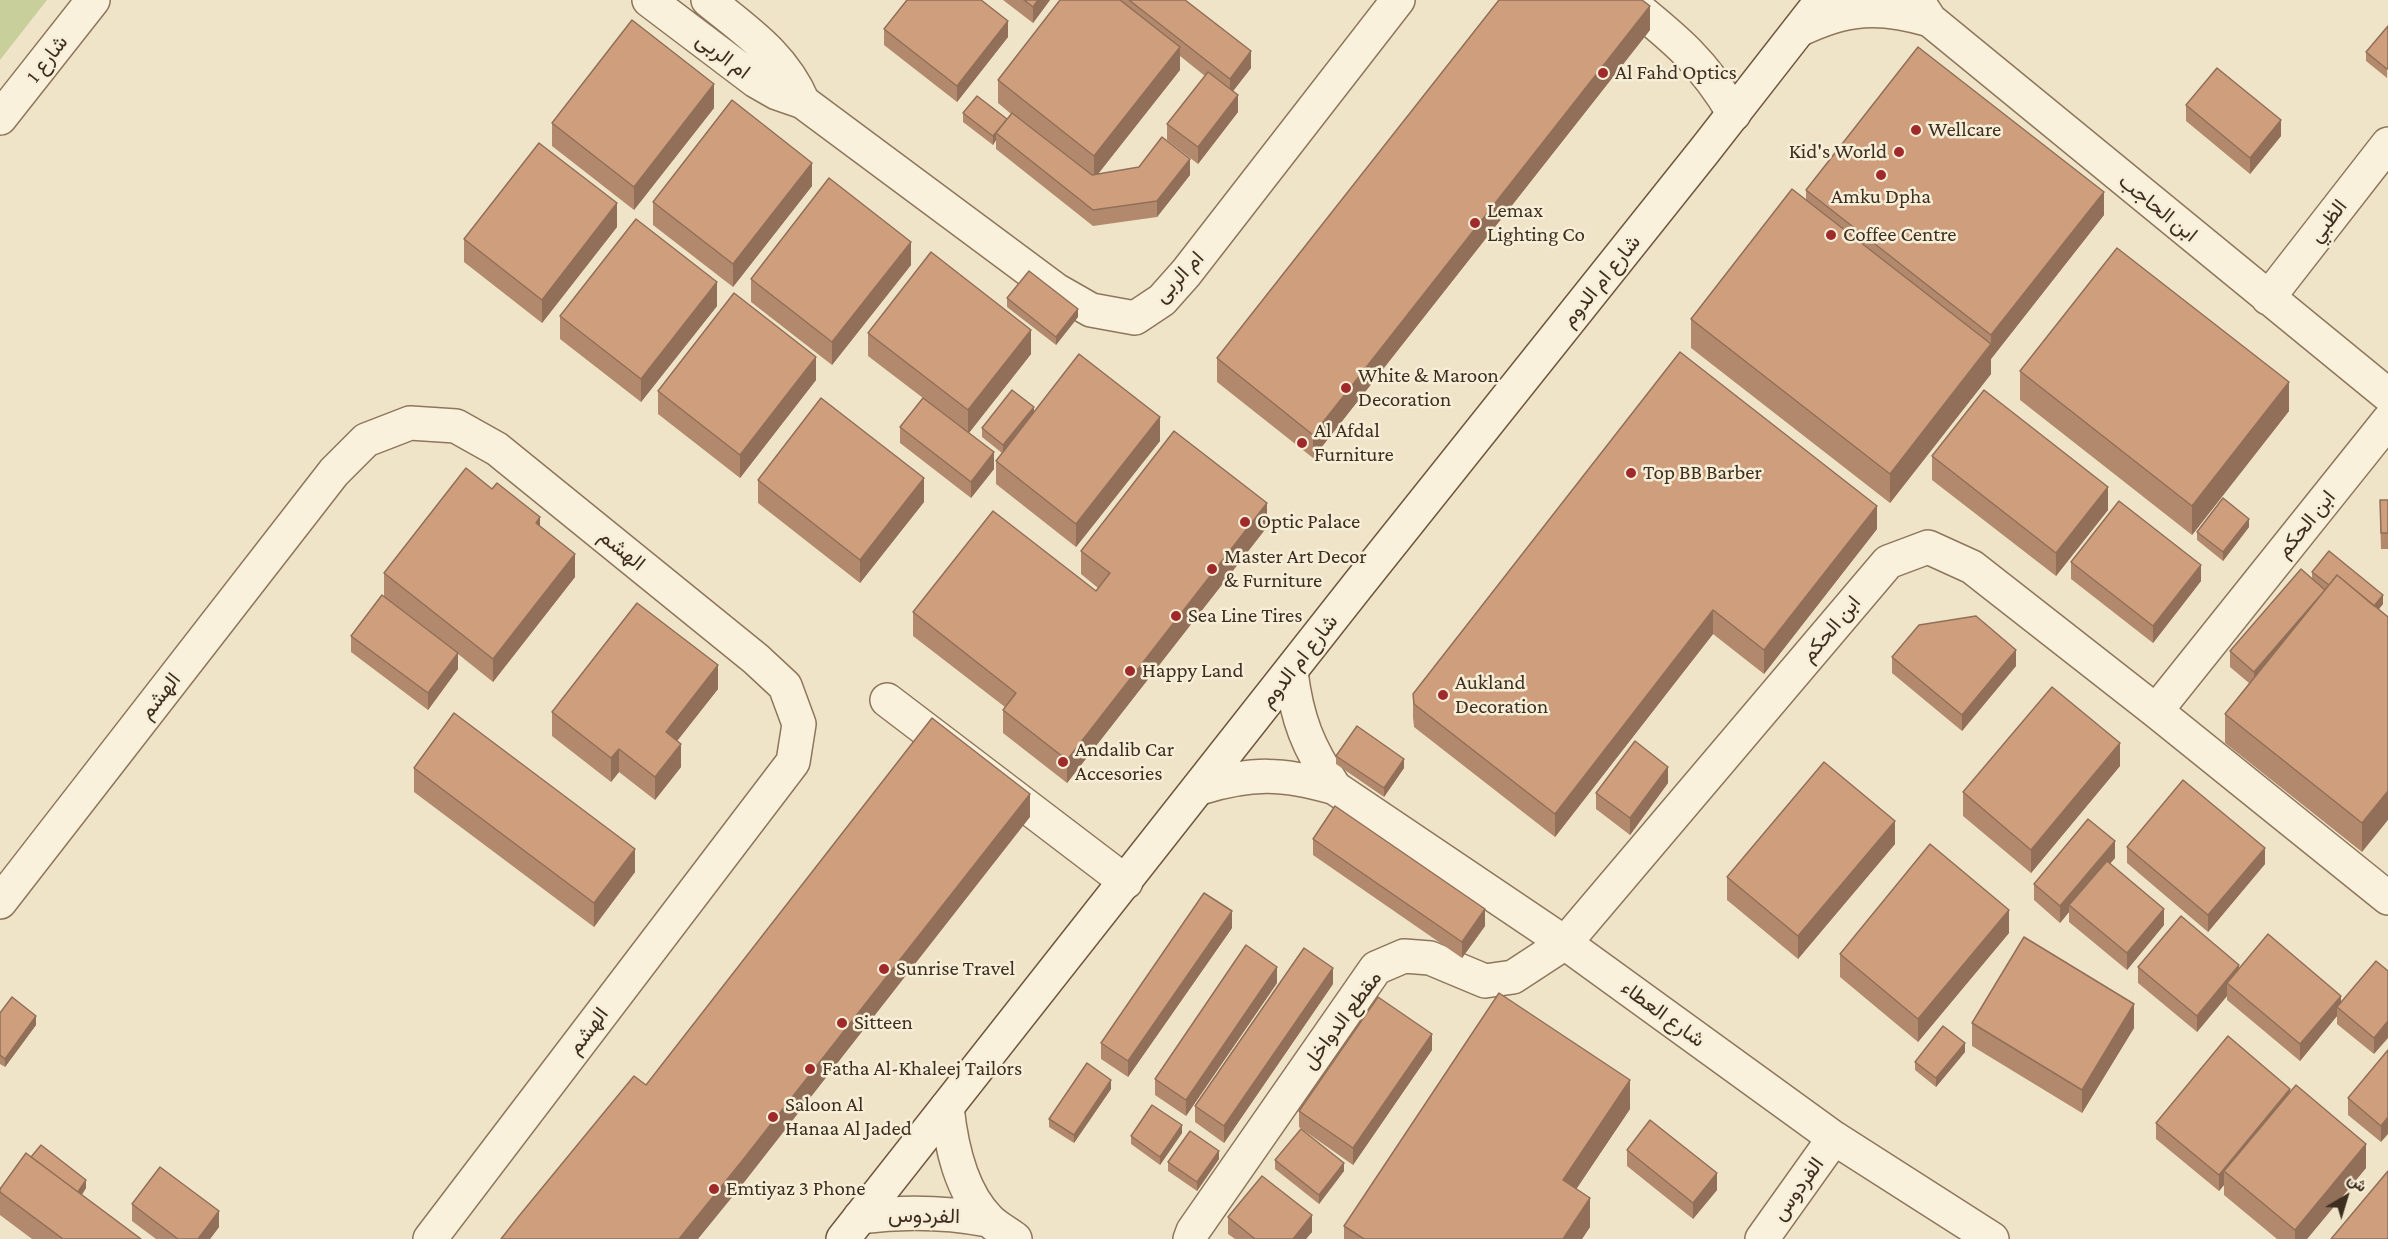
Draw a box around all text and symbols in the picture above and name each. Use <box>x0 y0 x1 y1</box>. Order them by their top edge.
street label: ام الربى <box>691 27 755 85</box>
street label: شارع 1 <box>21 30 73 88</box>
place label: Al Fahd Optics <box>1615 60 1737 86</box>
marker: Al Fahd Optics <box>1596 66 1610 80</box>
place label: Wellcare <box>1928 117 2001 143</box>
marker: Wellcare <box>1909 123 1923 137</box>
place label: Kid's World <box>1789 139 1887 165</box>
marker: Kid's World <box>1892 145 1906 159</box>
marker: Amku Dpha <box>1874 168 1888 182</box>
street label: ابن الحاجب <box>2113 168 2203 248</box>
place label: Amku Dpha <box>1831 184 1931 210</box>
street label: الظبي <box>2303 194 2353 248</box>
place label: Lemax Lighting Co <box>1487 198 1585 248</box>
marker: Lemax Lighting Co <box>1468 216 1482 230</box>
place label: Coffee Centre <box>1843 222 1956 248</box>
marker: Coffee Centre <box>1824 228 1838 242</box>
street label: شارع ام الدوم <box>1556 230 1646 332</box>
street label: ام الربى <box>1149 246 1209 308</box>
place label: White & Maroon Decoration <box>1358 363 1499 413</box>
marker: White & Maroon Decoration <box>1339 381 1353 395</box>
place label: Al Afdal Furniture <box>1314 418 1394 468</box>
marker: Al Afdal Furniture <box>1295 436 1309 450</box>
place label: Top BB Barber <box>1643 460 1762 486</box>
marker: Top BB Barber <box>1624 466 1638 480</box>
street label: ابن الحكم <box>2271 485 2341 563</box>
place label: Optic Palace <box>1257 509 1360 535</box>
marker: Optic Palace <box>1238 515 1252 529</box>
street label: الهشم <box>594 524 650 576</box>
place label: Master Art Decor & Furniture <box>1224 544 1367 594</box>
marker: Master Art Decor & Furniture <box>1205 562 1219 576</box>
street label: ابن الحكم <box>1796 590 1866 668</box>
place label: Sea Line Tires <box>1188 603 1303 629</box>
marker: Sea Line Tires <box>1169 609 1183 623</box>
street label: شارع ام الدوم <box>1255 609 1343 713</box>
place label: Happy Land <box>1142 658 1244 684</box>
marker: Happy Land <box>1123 664 1137 678</box>
street label: الهشم <box>134 668 186 724</box>
place label: Aukland Decoration <box>1455 670 1548 720</box>
marker: Aukland Decoration <box>1436 688 1450 702</box>
place label: Andalib Car Accesories <box>1075 737 1174 787</box>
marker: Andalib Car Accesories <box>1056 755 1070 769</box>
place label: Sunrise Travel <box>896 956 1015 982</box>
marker: Sunrise Travel <box>877 962 891 976</box>
street label: مقطع الدواخل <box>1297 966 1387 1074</box>
street label: شارع العطاء <box>1616 975 1710 1053</box>
street label: الهشم <box>562 1002 614 1060</box>
place label: Sitteen <box>854 1010 913 1036</box>
marker: Sitteen <box>835 1016 849 1030</box>
place label: Fatha Al-Khaleej Tailors <box>822 1056 1022 1082</box>
marker: Fatha Al-Khaleej Tailors <box>803 1062 817 1076</box>
place label: Saloon Al Hanaa Al Jaded <box>785 1092 912 1142</box>
marker: Saloon Al Hanaa Al Jaded <box>766 1110 780 1124</box>
street label: الفردوس <box>1767 1152 1829 1226</box>
north arrow <box>2316 1167 2376 1227</box>
text: ش <box>2345 1170 2370 1195</box>
place label: Emtiyaz 3 Phone <box>726 1176 865 1202</box>
marker: Emtiyaz 3 Phone <box>707 1182 721 1196</box>
street label: الفردوس <box>888 1203 960 1229</box>

